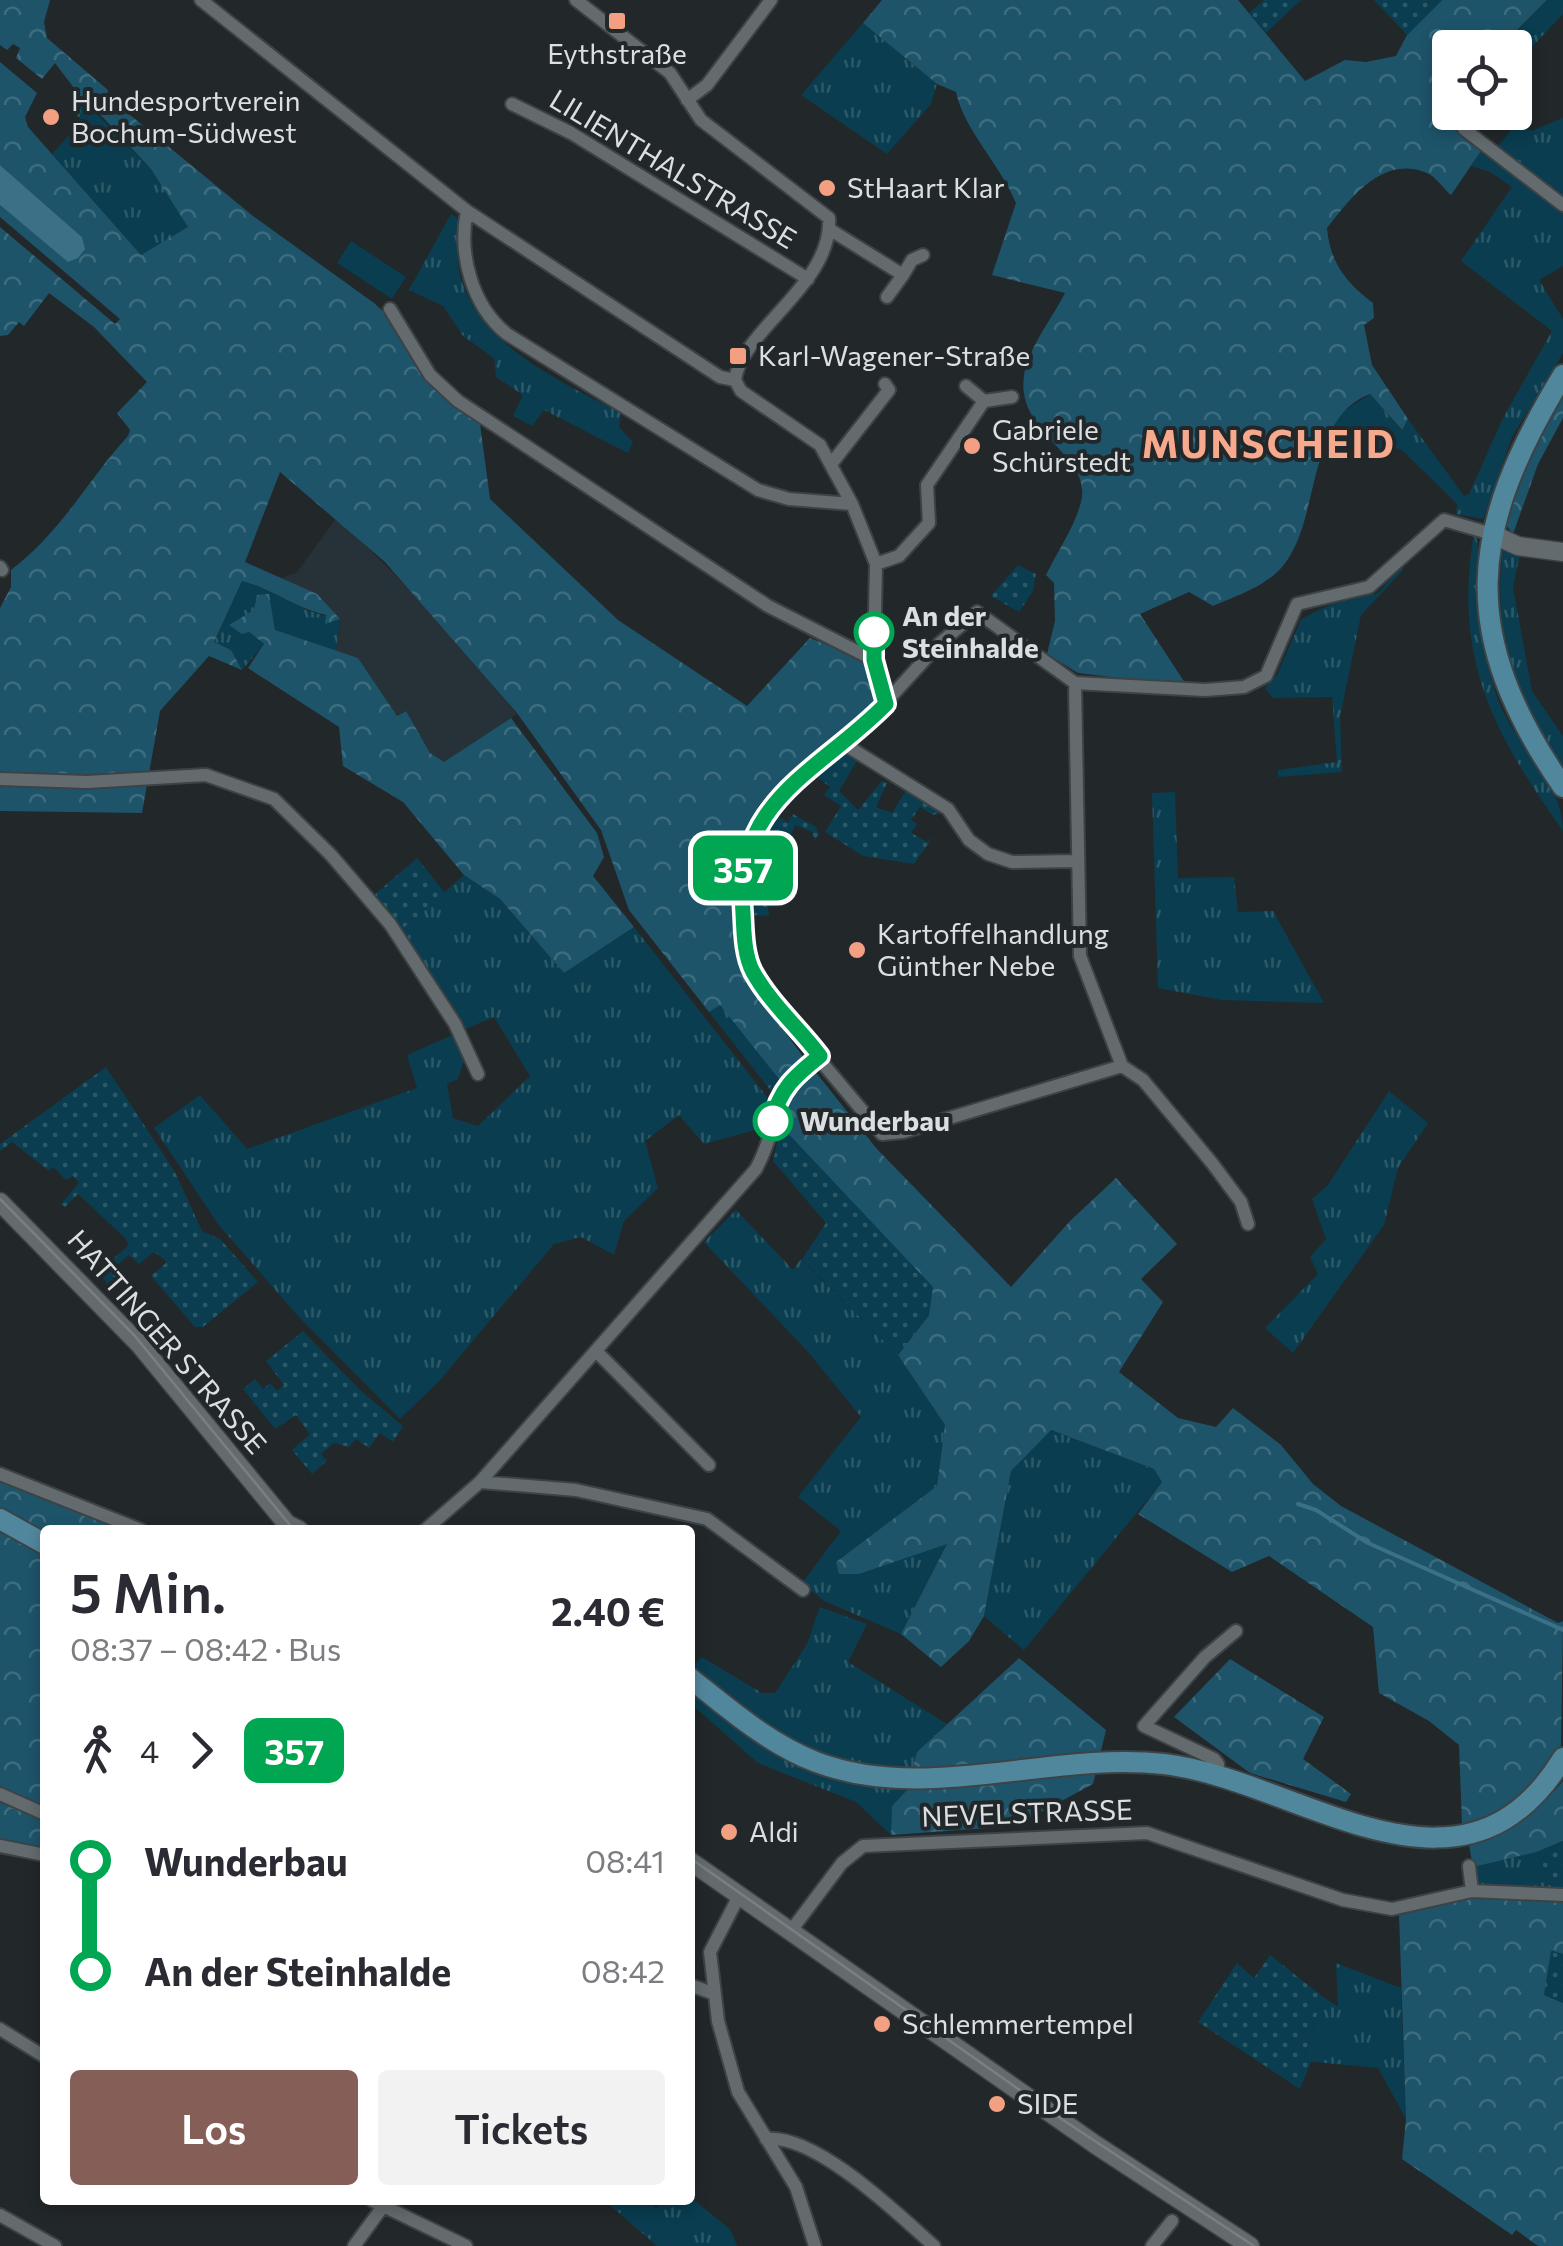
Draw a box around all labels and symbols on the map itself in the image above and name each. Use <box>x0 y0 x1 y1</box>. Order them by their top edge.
marker: Eythstraße <box>606 10 628 32</box>
place label: Eythstraße <box>547 36 687 70</box>
street label: LILIENTHALSTRASSE <box>544 81 803 255</box>
place label: Hundesportverein Bochum-Südwest <box>71 83 301 149</box>
marker: Hundesportverein Bochum-Südwest <box>40 106 62 128</box>
place label: StHaart Klar <box>847 170 1005 204</box>
marker: StHaart Klar <box>816 177 838 199</box>
place label: Karl-Wagener-Straße <box>758 338 1030 372</box>
marker: Karl-Wagener-Straße <box>727 345 749 367</box>
place label: Gabriele Schürstedt <box>992 412 1131 478</box>
district label: MUNSCHEID <box>1142 419 1396 466</box>
marker: Gabriele Schürstedt <box>961 435 983 457</box>
place label: An der Steinhalde <box>902 598 1039 664</box>
marker: An der Steinhalde <box>855 613 893 651</box>
line badge: 357 <box>686 836 800 900</box>
place label: Kartoffelhandlung Günther Nebe <box>877 916 1109 982</box>
marker: Kartoffelhandlung Günther Nebe <box>846 939 868 961</box>
marker: Wunderbau <box>754 1102 792 1140</box>
place label: Wunderbau <box>800 1103 950 1137</box>
street label: HATTINGER STRASSE <box>61 1222 274 1460</box>
street label: NEVELSTRASSE <box>921 1791 1133 1833</box>
place label: Aldi <box>749 1814 799 1848</box>
marker: Aldi <box>718 1821 740 1843</box>
place label: Schlemmertempel <box>902 2006 1134 2040</box>
marker: Schlemmertempel <box>871 2013 893 2035</box>
place label: SIDE <box>1017 2086 1079 2120</box>
marker: SIDE <box>986 2093 1008 2115</box>

